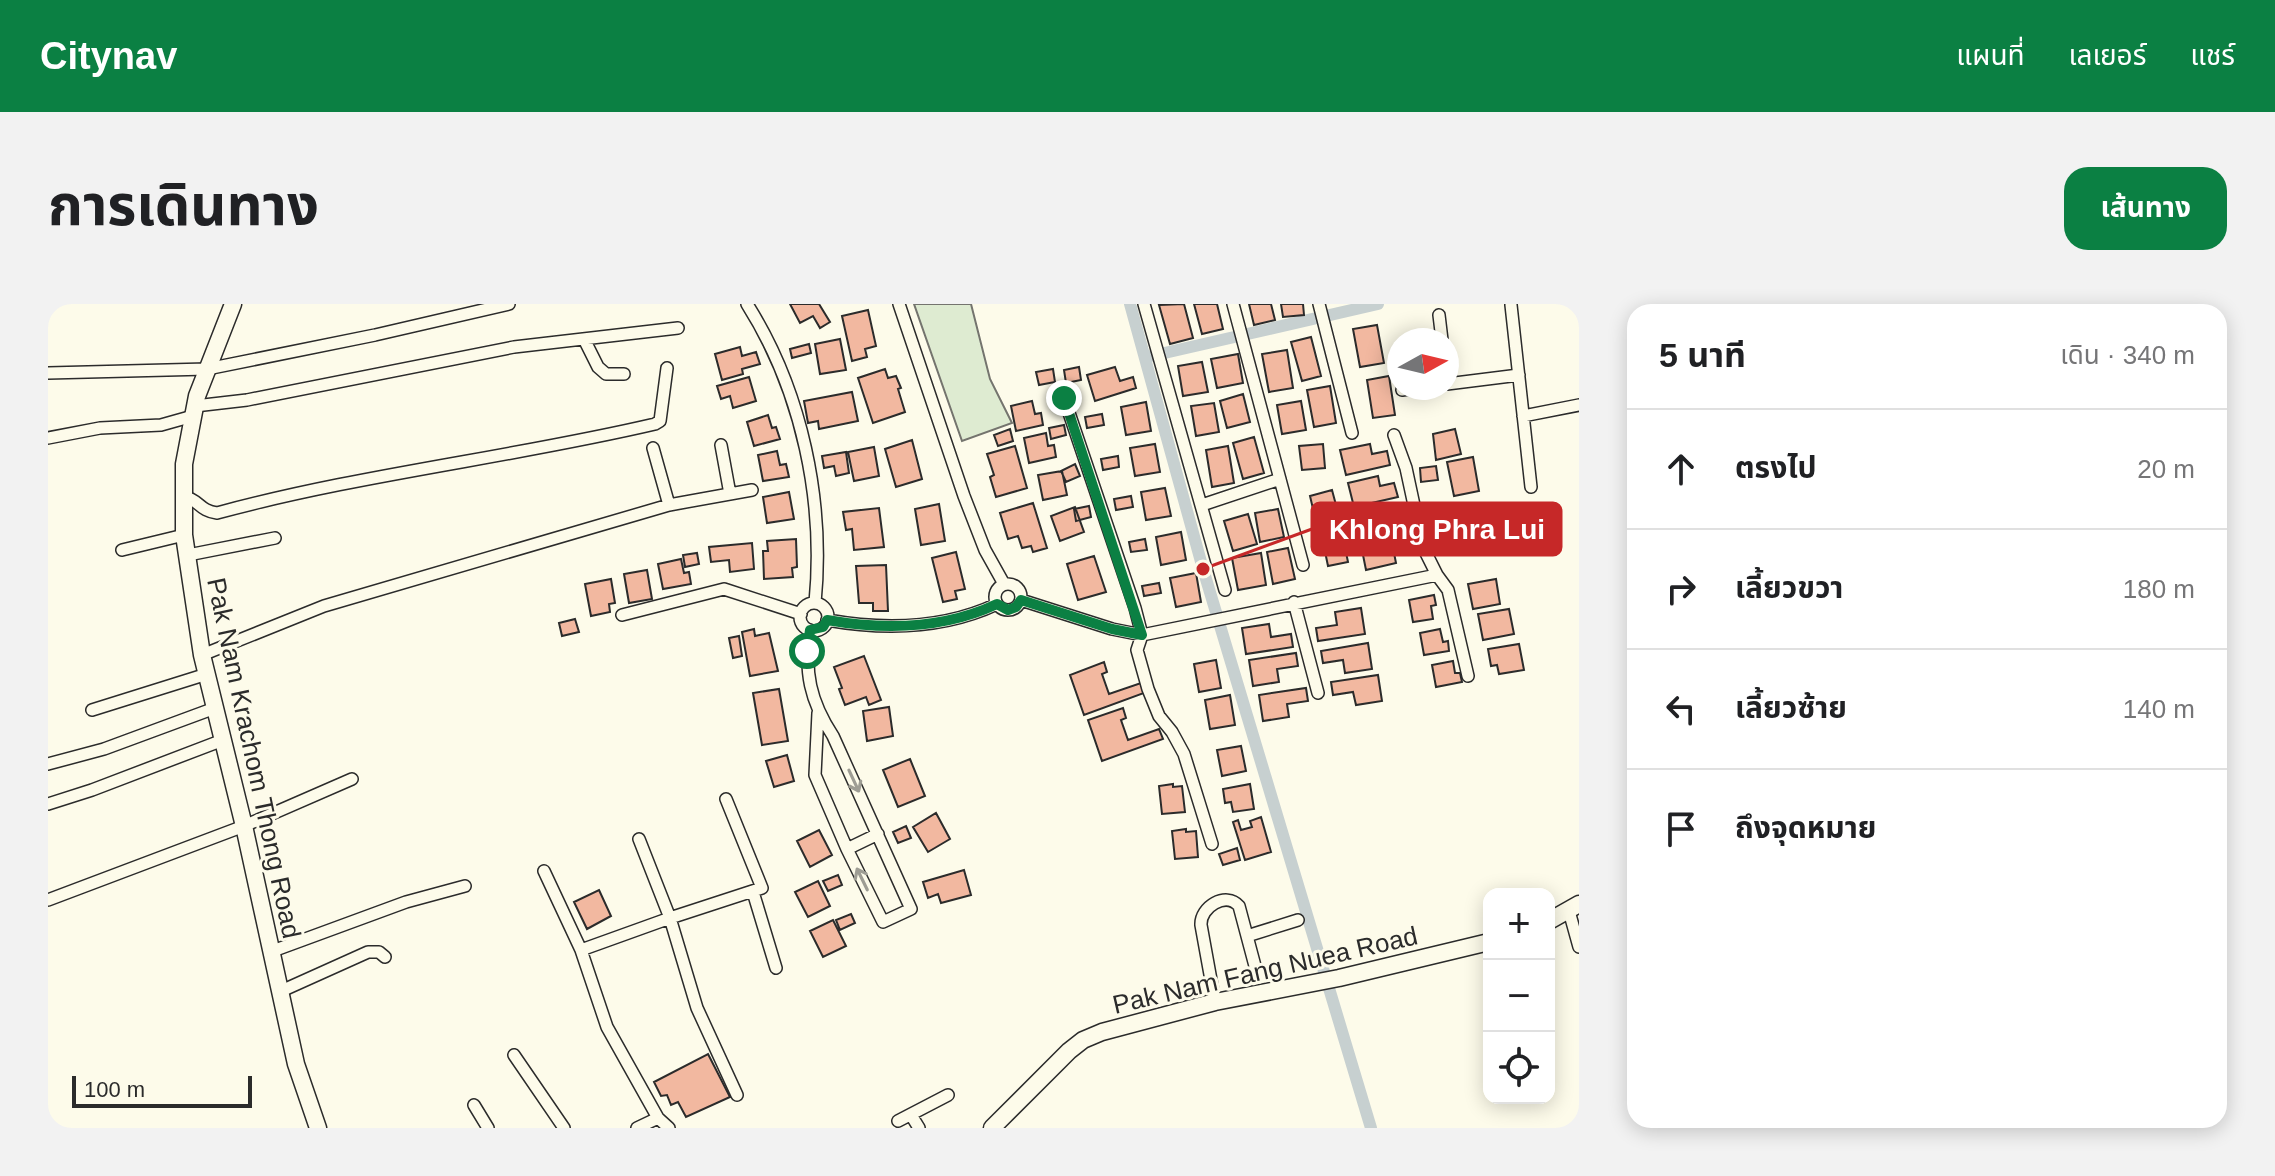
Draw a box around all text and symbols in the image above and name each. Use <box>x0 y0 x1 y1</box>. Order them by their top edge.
text: Citynav <box>40 35 177 77</box>
text: แผนที่ <box>1956 40 2025 71</box>
text: เลเยอร์ <box>2069 40 2146 71</box>
text: แชร์ <box>2190 40 2235 71</box>
button: เส้นทาง <box>2064 167 2227 250</box>
text: การเดินทาง <box>48 174 319 237</box>
north arrow <box>1387 328 1459 400</box>
text: 5 นาที <box>1659 336 1746 374</box>
text: เดิน · 340 m <box>2060 340 2195 370</box>
route end <box>1046 380 1082 416</box>
icon: ahead <box>1659 447 1703 491</box>
text: ตรงไป <box>1735 451 1817 484</box>
text: 20 m <box>2137 454 2195 484</box>
callout: Khlong Phra Lui <box>1312 503 1561 555</box>
text: Khlong Phra Lui <box>1329 514 1545 545</box>
icon: right <box>1659 567 1703 611</box>
text: เลี้ยวขวา <box>1735 571 1843 604</box>
text: 180 m <box>2123 574 2195 604</box>
street label: Pak Nam Krachom Thong Road <box>201 575 307 941</box>
route start <box>789 633 825 669</box>
icon: left <box>1659 687 1703 731</box>
text: เลี้ยวซ้าย <box>1735 691 1847 724</box>
text: 140 m <box>2123 694 2195 724</box>
one-way arrow <box>847 769 862 793</box>
icon: arrive <box>1659 807 1703 851</box>
text: ถึงจุดหมาย <box>1735 811 1876 844</box>
one-way arrow <box>853 868 869 892</box>
map controls <box>1483 888 1555 1104</box>
button: + <box>1483 888 1555 960</box>
street label: Pak Nam Fang Nuea Road <box>1110 920 1420 1020</box>
button: − <box>1483 960 1555 1032</box>
button: locate <box>1483 1032 1555 1104</box>
scale bar <box>72 1072 252 1108</box>
text: 100 m <box>84 1077 145 1102</box>

